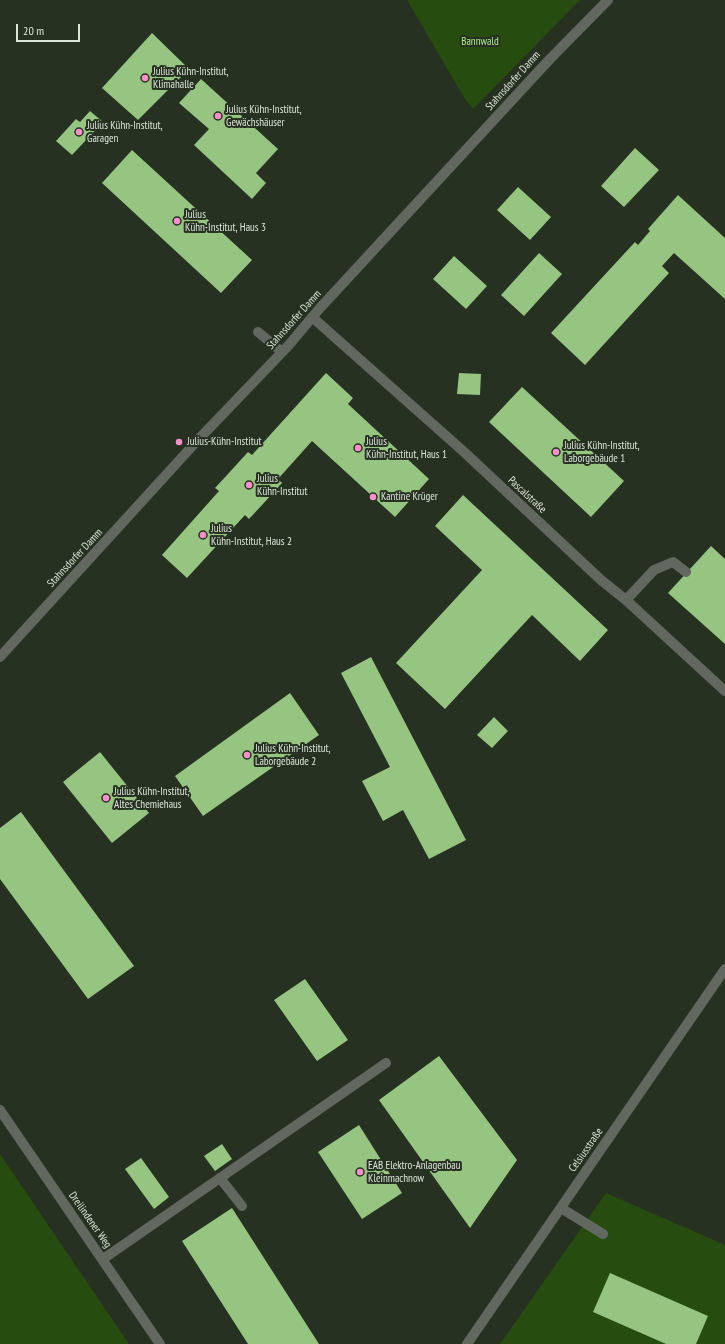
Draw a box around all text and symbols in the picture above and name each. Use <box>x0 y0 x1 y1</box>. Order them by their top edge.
scale bar <box>18 16 82 42</box>
text: 20 m <box>23 23 44 38</box>
park label: Bannwald <box>461 35 499 49</box>
street label: Stahnsdorfer Damm <box>483 49 543 113</box>
place label: Julius Kühn-Institut, Klimahalle <box>153 65 229 91</box>
marker: Julius Kühn-Institut, Klimahalle <box>140 73 150 83</box>
place label: Julius Kühn-Institut, Gewächshäuser <box>226 103 302 129</box>
marker: Julius Kühn-Institut, Gewächshäuser <box>213 111 223 121</box>
place label: Julius Kühn-Institut, Garagen <box>87 119 163 145</box>
marker: Julius Kühn-Institut, Garagen <box>74 127 84 137</box>
place label: Julius Kühn-Institut, Haus 3 <box>185 208 266 234</box>
marker: Julius Kühn-Institut, Haus 3 <box>172 216 182 226</box>
street label: Stahnsdorfer Damm <box>264 288 324 352</box>
place label: Julius-Kühn-Institut <box>187 435 261 449</box>
place label: Julius Kühn-Institut, Haus 1 <box>366 435 447 461</box>
marker: Julius-Kühn-Institut <box>174 437 184 447</box>
place label: Julius Kühn-Institut, Laborgebäude 1 <box>564 439 640 465</box>
marker: Julius Kühn-Institut, Haus 1 <box>353 443 363 453</box>
marker: Julius Kühn-Institut, Laborgebäude 1 <box>551 447 561 457</box>
place label: Julius Kühn-Institut <box>257 472 307 498</box>
street label: Pascalstraße <box>505 474 549 516</box>
marker: Julius Kühn-Institut <box>244 480 254 490</box>
place label: Kantine Krüger <box>381 490 438 504</box>
marker: Kantine Krüger <box>368 492 378 502</box>
place label: Julius Kühn-Institut, Haus 2 <box>211 522 292 548</box>
street label: Stahnsdorfer Damm <box>45 526 105 590</box>
marker: Julius Kühn-Institut, Haus 2 <box>198 530 208 540</box>
place label: Julius Kühn-Institut, Laborgebäude 2 <box>255 742 331 768</box>
marker: Julius Kühn-Institut, Laborgebäude 2 <box>242 750 252 760</box>
place label: Julius Kühn-Institut, Altes Chemiehaus <box>114 785 190 811</box>
marker: Julius Kühn-Institut, Altes Chemiehaus <box>101 793 111 803</box>
street label: Celsiusstraße <box>566 1126 606 1174</box>
place label: EAB Elektro-Anlagenbau Kleinmachnow <box>368 1159 461 1185</box>
marker: EAB Elektro-Anlagenbau Kleinmachnow <box>355 1167 365 1177</box>
street label: Dreilindener Weg <box>66 1189 114 1251</box>

